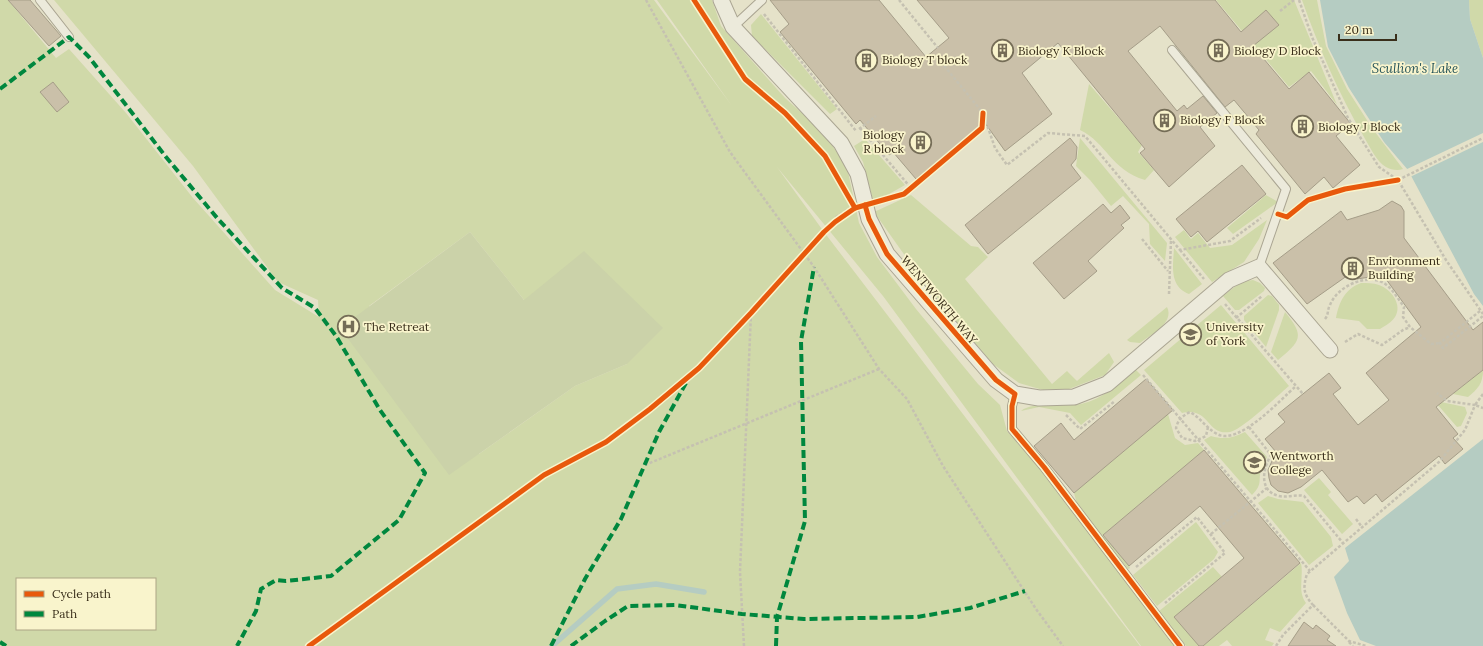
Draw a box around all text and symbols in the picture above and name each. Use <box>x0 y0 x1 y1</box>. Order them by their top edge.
scale bar <box>1339 16 1396 42</box>
text: 20 m <box>1345 22 1373 37</box>
building icon: Biology K Block <box>989 38 1015 64</box>
building icon: Biology D Block <box>1206 38 1232 64</box>
place label: Biology K Block <box>1018 43 1105 58</box>
place label: Biology D Block <box>1234 43 1322 58</box>
building icon: Biology T block <box>853 47 879 73</box>
place label: Biology T block <box>882 52 968 67</box>
water label: Scullion's Lake <box>1372 60 1458 77</box>
building icon: Biology F Block <box>1152 107 1178 133</box>
place label: Biology F Block <box>1180 112 1265 127</box>
building icon: Biology J Block <box>1289 114 1315 140</box>
place label: Biology J Block <box>1318 119 1401 134</box>
place label: Biology R block <box>863 127 905 156</box>
building icon: Biology R block <box>907 129 933 155</box>
street label: WENTWORTH WAY <box>898 252 981 347</box>
place label: Environment Building <box>1368 253 1441 282</box>
building icon: Environment Building <box>1339 255 1365 281</box>
hospital icon: The Retreat <box>335 314 361 340</box>
place label: The Retreat <box>364 319 430 334</box>
place label: University of York <box>1206 319 1264 348</box>
school or university icon: University of York <box>1177 321 1203 347</box>
place label: Wentworth College <box>1270 448 1334 477</box>
school or university icon: Wentworth College <box>1242 450 1268 476</box>
legend <box>16 578 156 630</box>
text: Cycle path <box>52 586 111 601</box>
text: Path <box>52 606 77 621</box>

